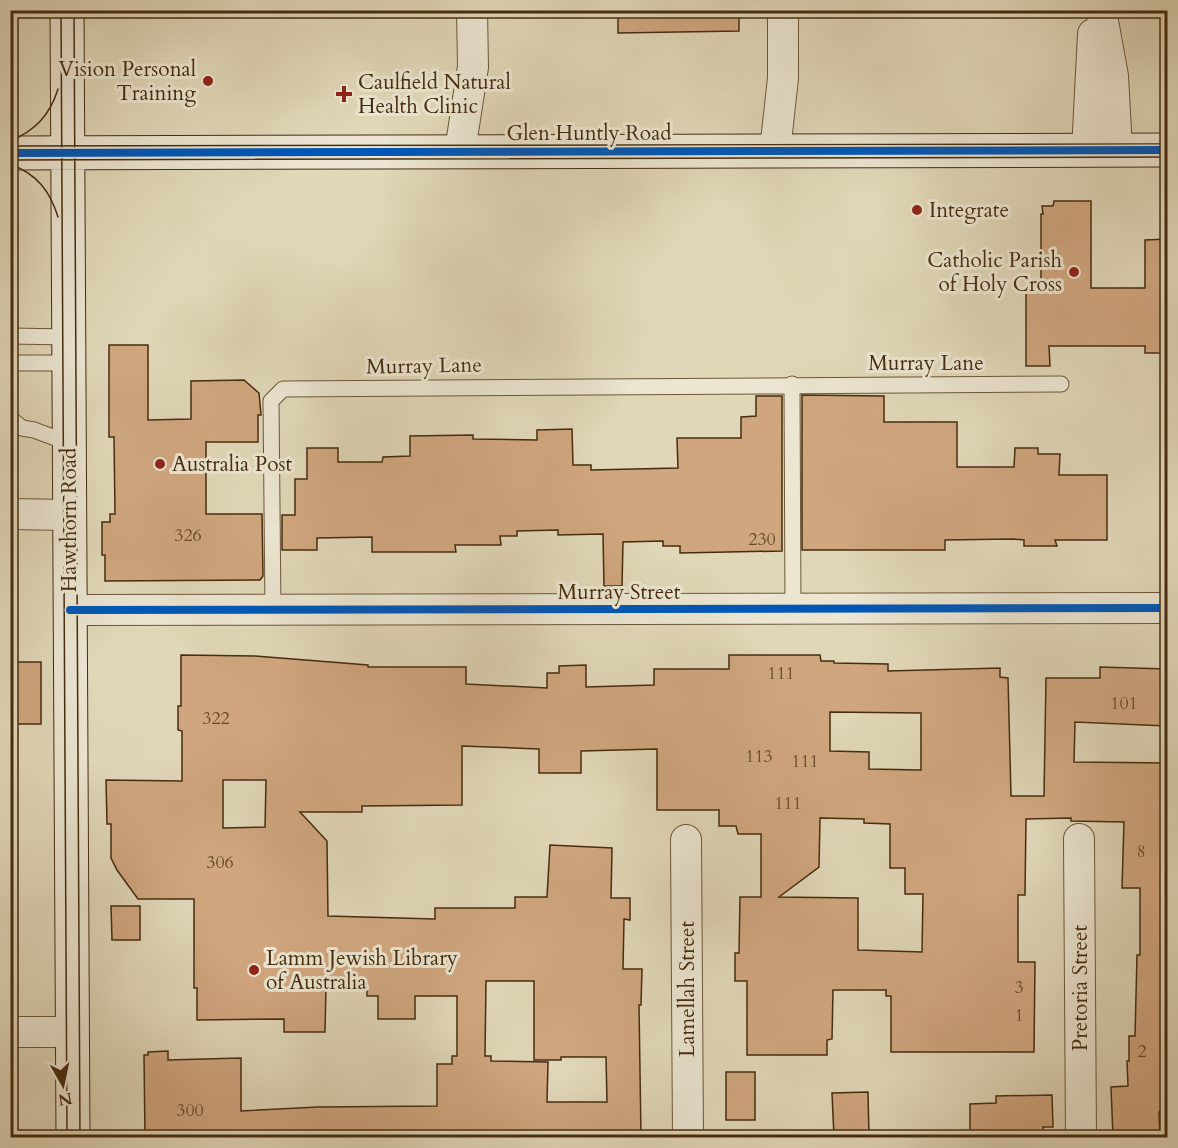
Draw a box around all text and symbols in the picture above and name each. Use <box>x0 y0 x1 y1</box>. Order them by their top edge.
place label: Vision Personal Training <box>58 55 196 108</box>
place label: Caulfield Natural Health Clinic <box>358 68 511 121</box>
marker: Vision Personal Training <box>201 74 215 88</box>
marker: Caulfield Natural Health Clinic <box>335 85 353 103</box>
street label: Glen Huntly Road <box>507 119 671 148</box>
place label: Integrate <box>929 196 1009 225</box>
marker: Integrate <box>910 203 924 217</box>
place label: Catholic Parish of Holy Cross <box>927 246 1062 299</box>
marker: Catholic Parish of Holy Cross <box>1067 265 1081 279</box>
street label: Murray Lane <box>868 349 984 378</box>
street label: Murray Lane <box>366 350 482 382</box>
street label: Hawthorn Road <box>55 448 84 592</box>
place label: Australia Post <box>172 450 293 479</box>
marker: Australia Post <box>153 457 167 471</box>
house number: 326 <box>174 523 202 548</box>
house number: 230 <box>748 527 776 552</box>
street label: Murray Street <box>558 578 681 607</box>
house number: 111 <box>767 661 795 686</box>
house number: 101 <box>1110 691 1138 716</box>
house number: 322 <box>202 706 230 731</box>
house number: 113 <box>745 744 773 769</box>
house number: 111 <box>791 749 819 774</box>
house number: 111 <box>774 791 802 816</box>
house number: 8 <box>1136 839 1146 864</box>
house number: 306 <box>206 850 234 875</box>
street label: Lamellah Street <box>673 920 702 1057</box>
street label: Pretoria Street <box>1066 924 1095 1051</box>
place label: Lamm Jewish Library of Australia <box>266 944 458 997</box>
marker: Lamm Jewish Library of Australia <box>247 963 261 977</box>
house number: 3 <box>1014 975 1024 1000</box>
house number: 1 <box>1014 1003 1024 1028</box>
house number: 2 <box>1137 1039 1147 1064</box>
north arrow <box>33 1055 93 1115</box>
text: N <box>57 1087 74 1111</box>
house number: 300 <box>176 1098 204 1123</box>

